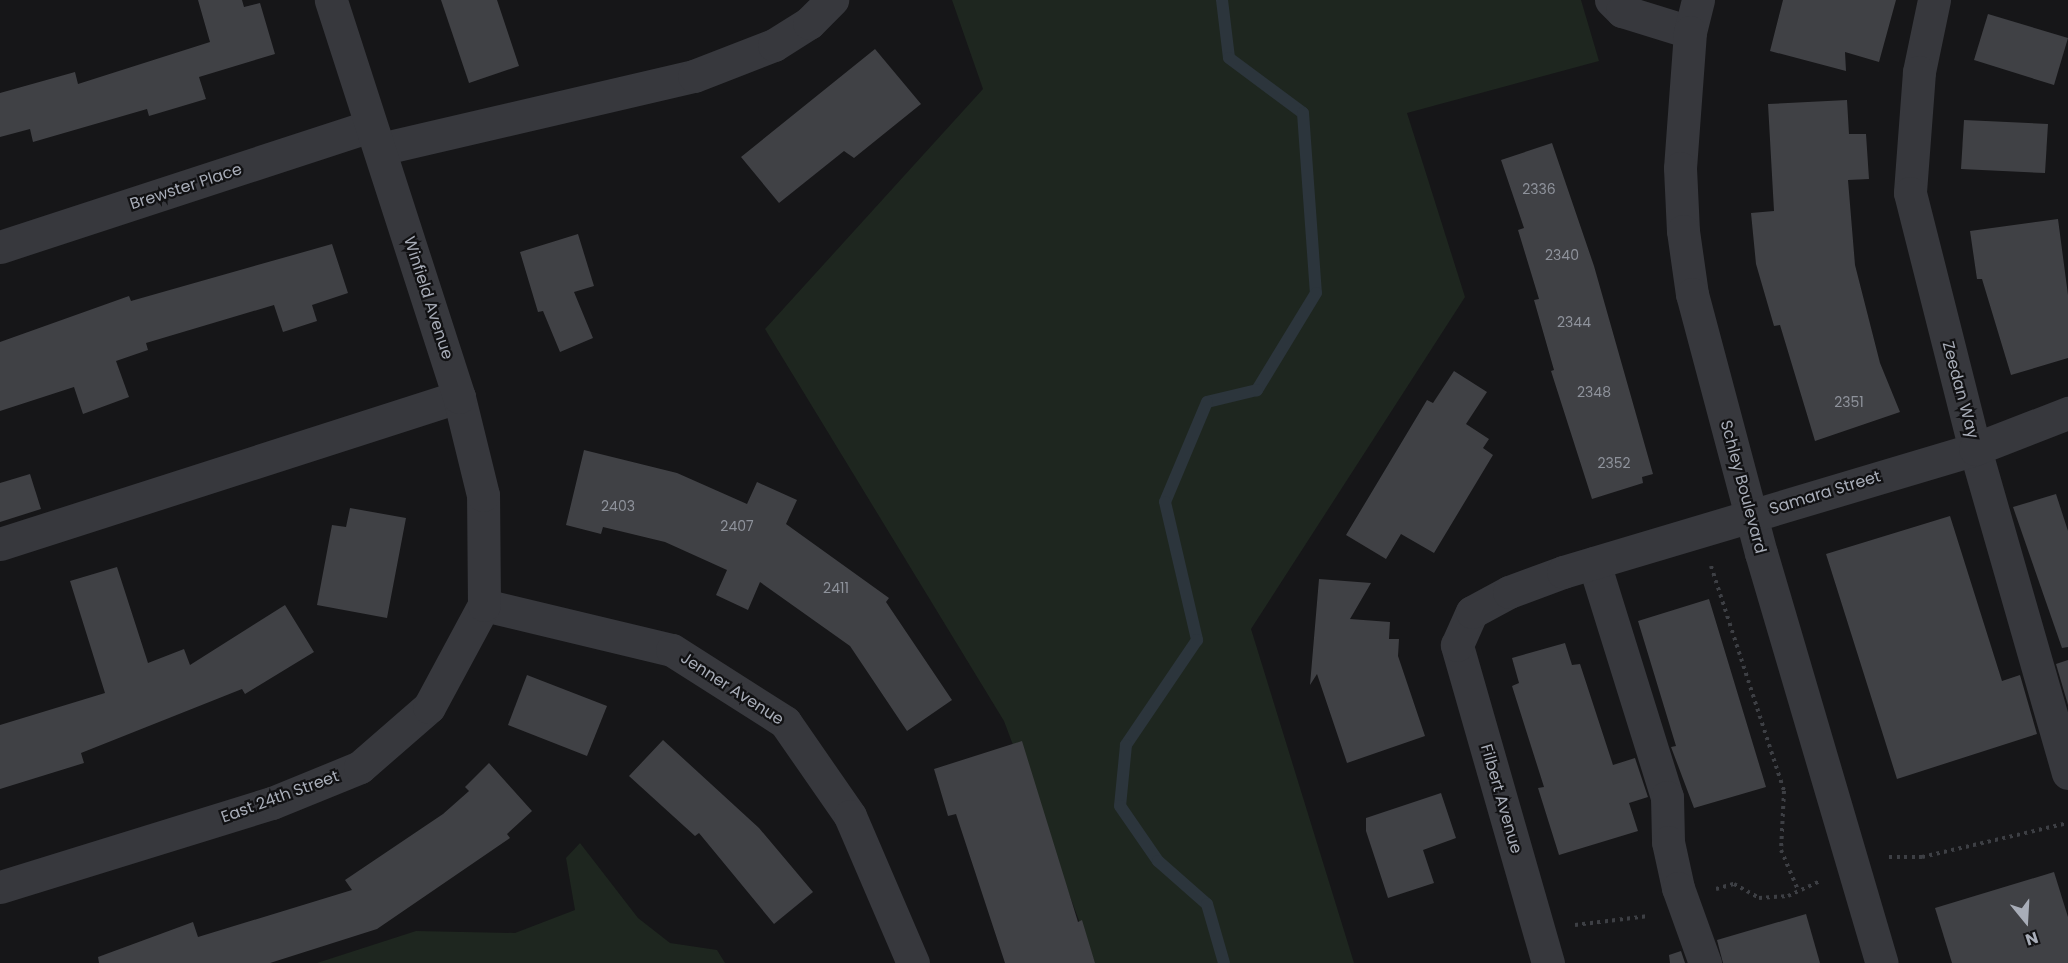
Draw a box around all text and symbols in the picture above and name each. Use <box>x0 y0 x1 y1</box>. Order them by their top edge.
street label: Brewster Place <box>127 160 245 214</box>
house number: 2336 <box>1522 181 1556 197</box>
street label: Winfield Avenue <box>399 234 457 362</box>
house number: 2340 <box>1545 247 1579 263</box>
house number: 2344 <box>1557 314 1591 330</box>
street label: Zeedan Way <box>1938 339 1982 441</box>
house number: 2348 <box>1577 384 1611 400</box>
house number: 2351 <box>1834 394 1864 410</box>
street label: Schley Boulevard <box>1716 418 1770 556</box>
house number: 2352 <box>1597 455 1631 471</box>
street label: Samara Street <box>1767 467 1883 519</box>
house number: 2403 <box>601 498 635 514</box>
house number: 2407 <box>720 518 754 534</box>
house number: 2411 <box>823 580 849 596</box>
street label: Jenner Avenue <box>677 649 787 729</box>
street label: Filbert Avenue <box>1476 742 1526 856</box>
street label: East 24th Street <box>218 767 342 827</box>
north arrow <box>1996 891 2056 951</box>
text: N <box>2022 926 2041 951</box>

